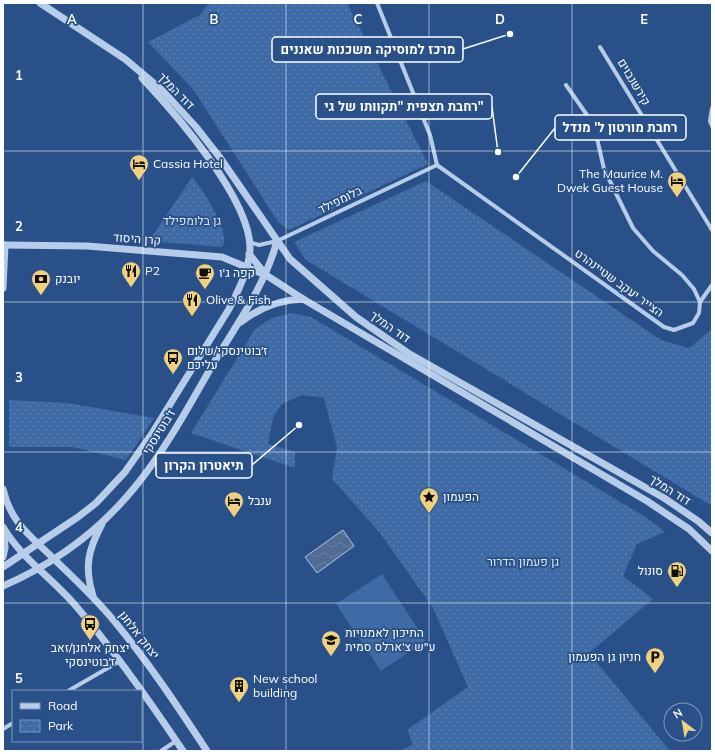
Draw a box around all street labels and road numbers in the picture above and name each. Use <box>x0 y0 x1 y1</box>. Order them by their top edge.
street label: קירשנבוים <box>615 56 654 108</box>
street label: דוד המלך <box>155 69 198 112</box>
street label: בלומפילד <box>315 182 365 217</box>
street label: קרן היסוד <box>113 229 162 248</box>
street label: הצייר יעקב שטיינהרט <box>572 245 667 320</box>
street label: דוד המלך <box>367 307 413 346</box>
street label: ז'בוטינסקי <box>139 406 178 457</box>
street label: דוד המלך <box>647 471 694 508</box>
street label: יצחק אלחנן <box>116 608 163 662</box>

